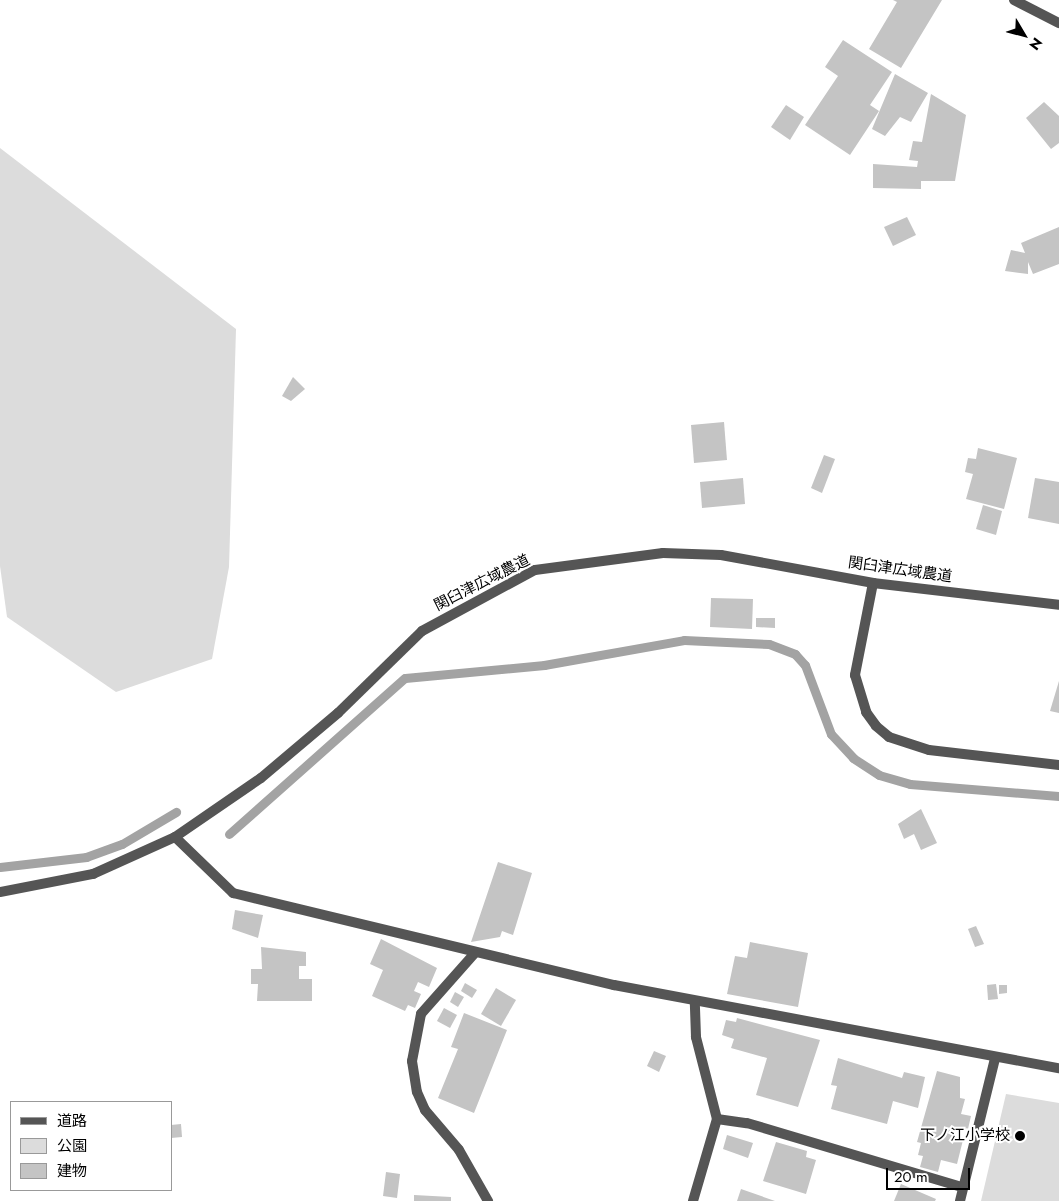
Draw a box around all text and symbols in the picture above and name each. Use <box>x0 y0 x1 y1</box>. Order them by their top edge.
north arrow <box>999 10 1049 60</box>
text: N <box>1025 34 1047 54</box>
street label: 関臼津広域農道 <box>431 551 533 615</box>
street label: 関臼津広域農道 <box>847 554 953 586</box>
legend <box>10 1101 172 1191</box>
text: 道路 <box>57 1110 87 1132</box>
place label: 下ノ江小学校 <box>920 1127 1010 1145</box>
marker: 下ノ江小学校 <box>1014 1130 1026 1142</box>
text: 公園 <box>57 1135 87 1157</box>
scale bar <box>889 1158 973 1190</box>
text: 建物 <box>57 1160 87 1182</box>
text: 20 m <box>894 1166 928 1188</box>

